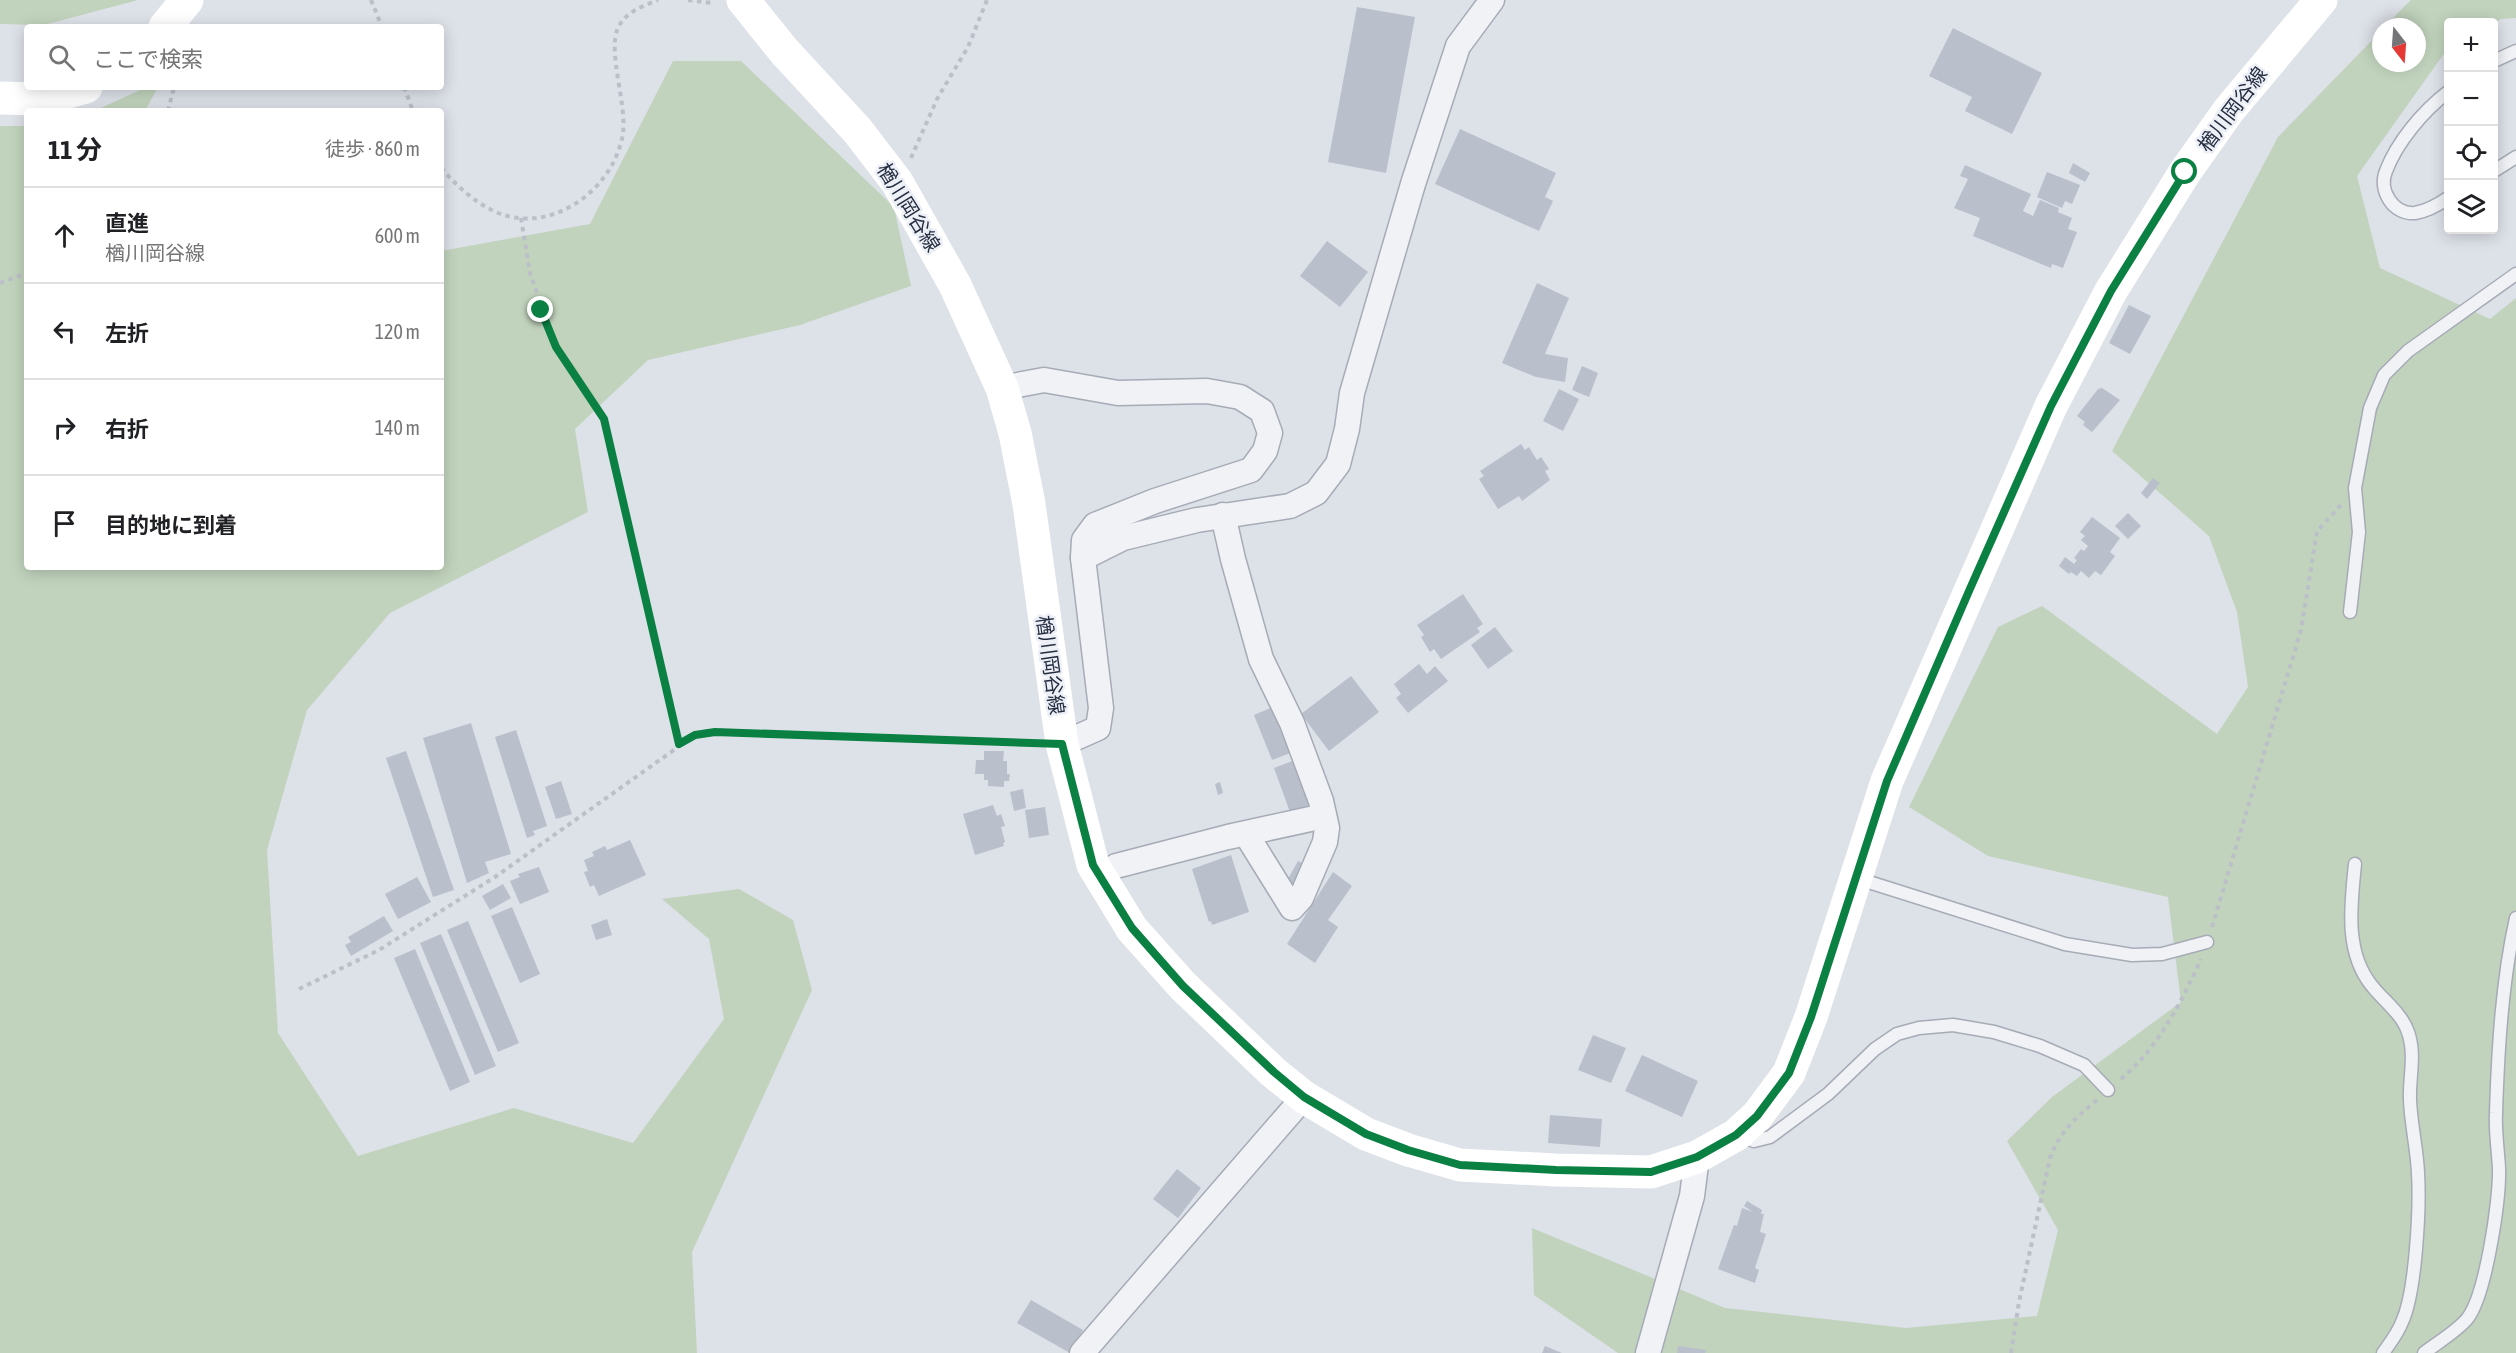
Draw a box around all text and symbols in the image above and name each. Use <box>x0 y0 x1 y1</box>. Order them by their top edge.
north arrow <box>2372 18 2426 72</box>
map controls <box>2444 18 2498 234</box>
button: + <box>2444 18 2498 72</box>
search box <box>24 24 444 90</box>
icon: search <box>45 41 78 74</box>
text: ここで検索 <box>93 46 203 72</box>
street label: 楢川岡谷線 <box>2193 62 2271 156</box>
button: − <box>2444 72 2498 126</box>
button: locate <box>2444 126 2498 180</box>
text: 11 分 <box>48 135 102 165</box>
text: 徒歩 · 860 m <box>325 137 420 160</box>
route start <box>2171 158 2197 184</box>
street label: 楢川岡谷線 <box>873 159 945 255</box>
button: layers <box>2444 180 2498 234</box>
text: 直進 <box>105 210 149 236</box>
icon: ahead <box>48 219 81 252</box>
text: 600 m <box>375 224 420 247</box>
text: 楢川岡谷線 <box>105 241 205 264</box>
route end <box>527 296 553 322</box>
icon: left <box>48 315 81 348</box>
text: 左折 <box>105 320 149 346</box>
text: 120 m <box>375 320 420 343</box>
icon: right <box>48 411 81 444</box>
text: 右折 <box>105 416 149 442</box>
text: 140 m <box>375 416 420 439</box>
icon: arrive <box>48 507 81 540</box>
text: 目的地に到着 <box>105 512 237 538</box>
street label: 楢川岡谷線 <box>1033 614 1069 716</box>

